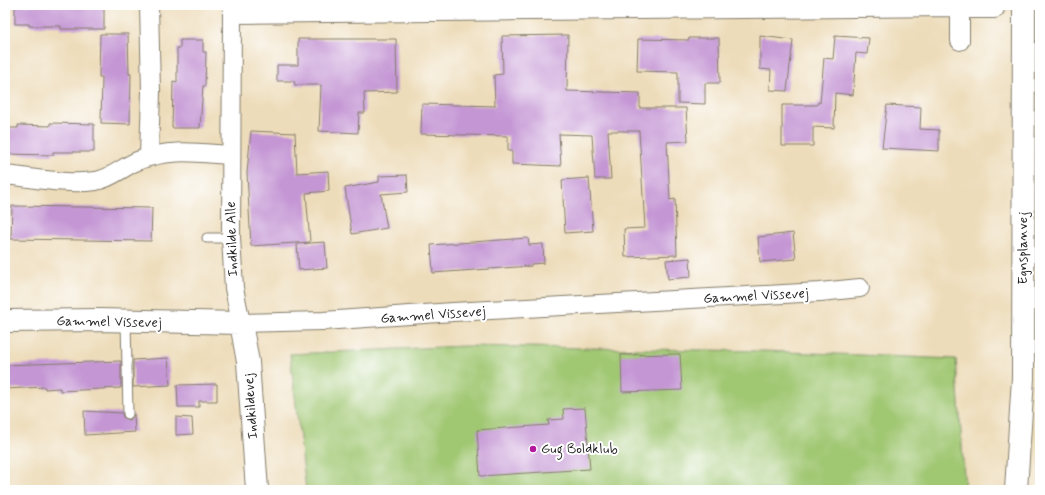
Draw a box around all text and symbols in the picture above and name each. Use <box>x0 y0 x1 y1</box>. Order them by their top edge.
street label: Indkilde Alle <box>222 201 242 277</box>
street label: Egnsplanvej <box>1014 212 1032 284</box>
street label: Gammel Vissevej <box>703 284 809 308</box>
street label: Gammel Vissevej <box>380 302 486 328</box>
street label: Gammel Vissevej <box>56 312 162 332</box>
street label: Indkildevej <box>240 372 262 440</box>
place label: Gug Boldklub <box>541 440 618 460</box>
marker: Gug Boldklub <box>528 444 538 454</box>

